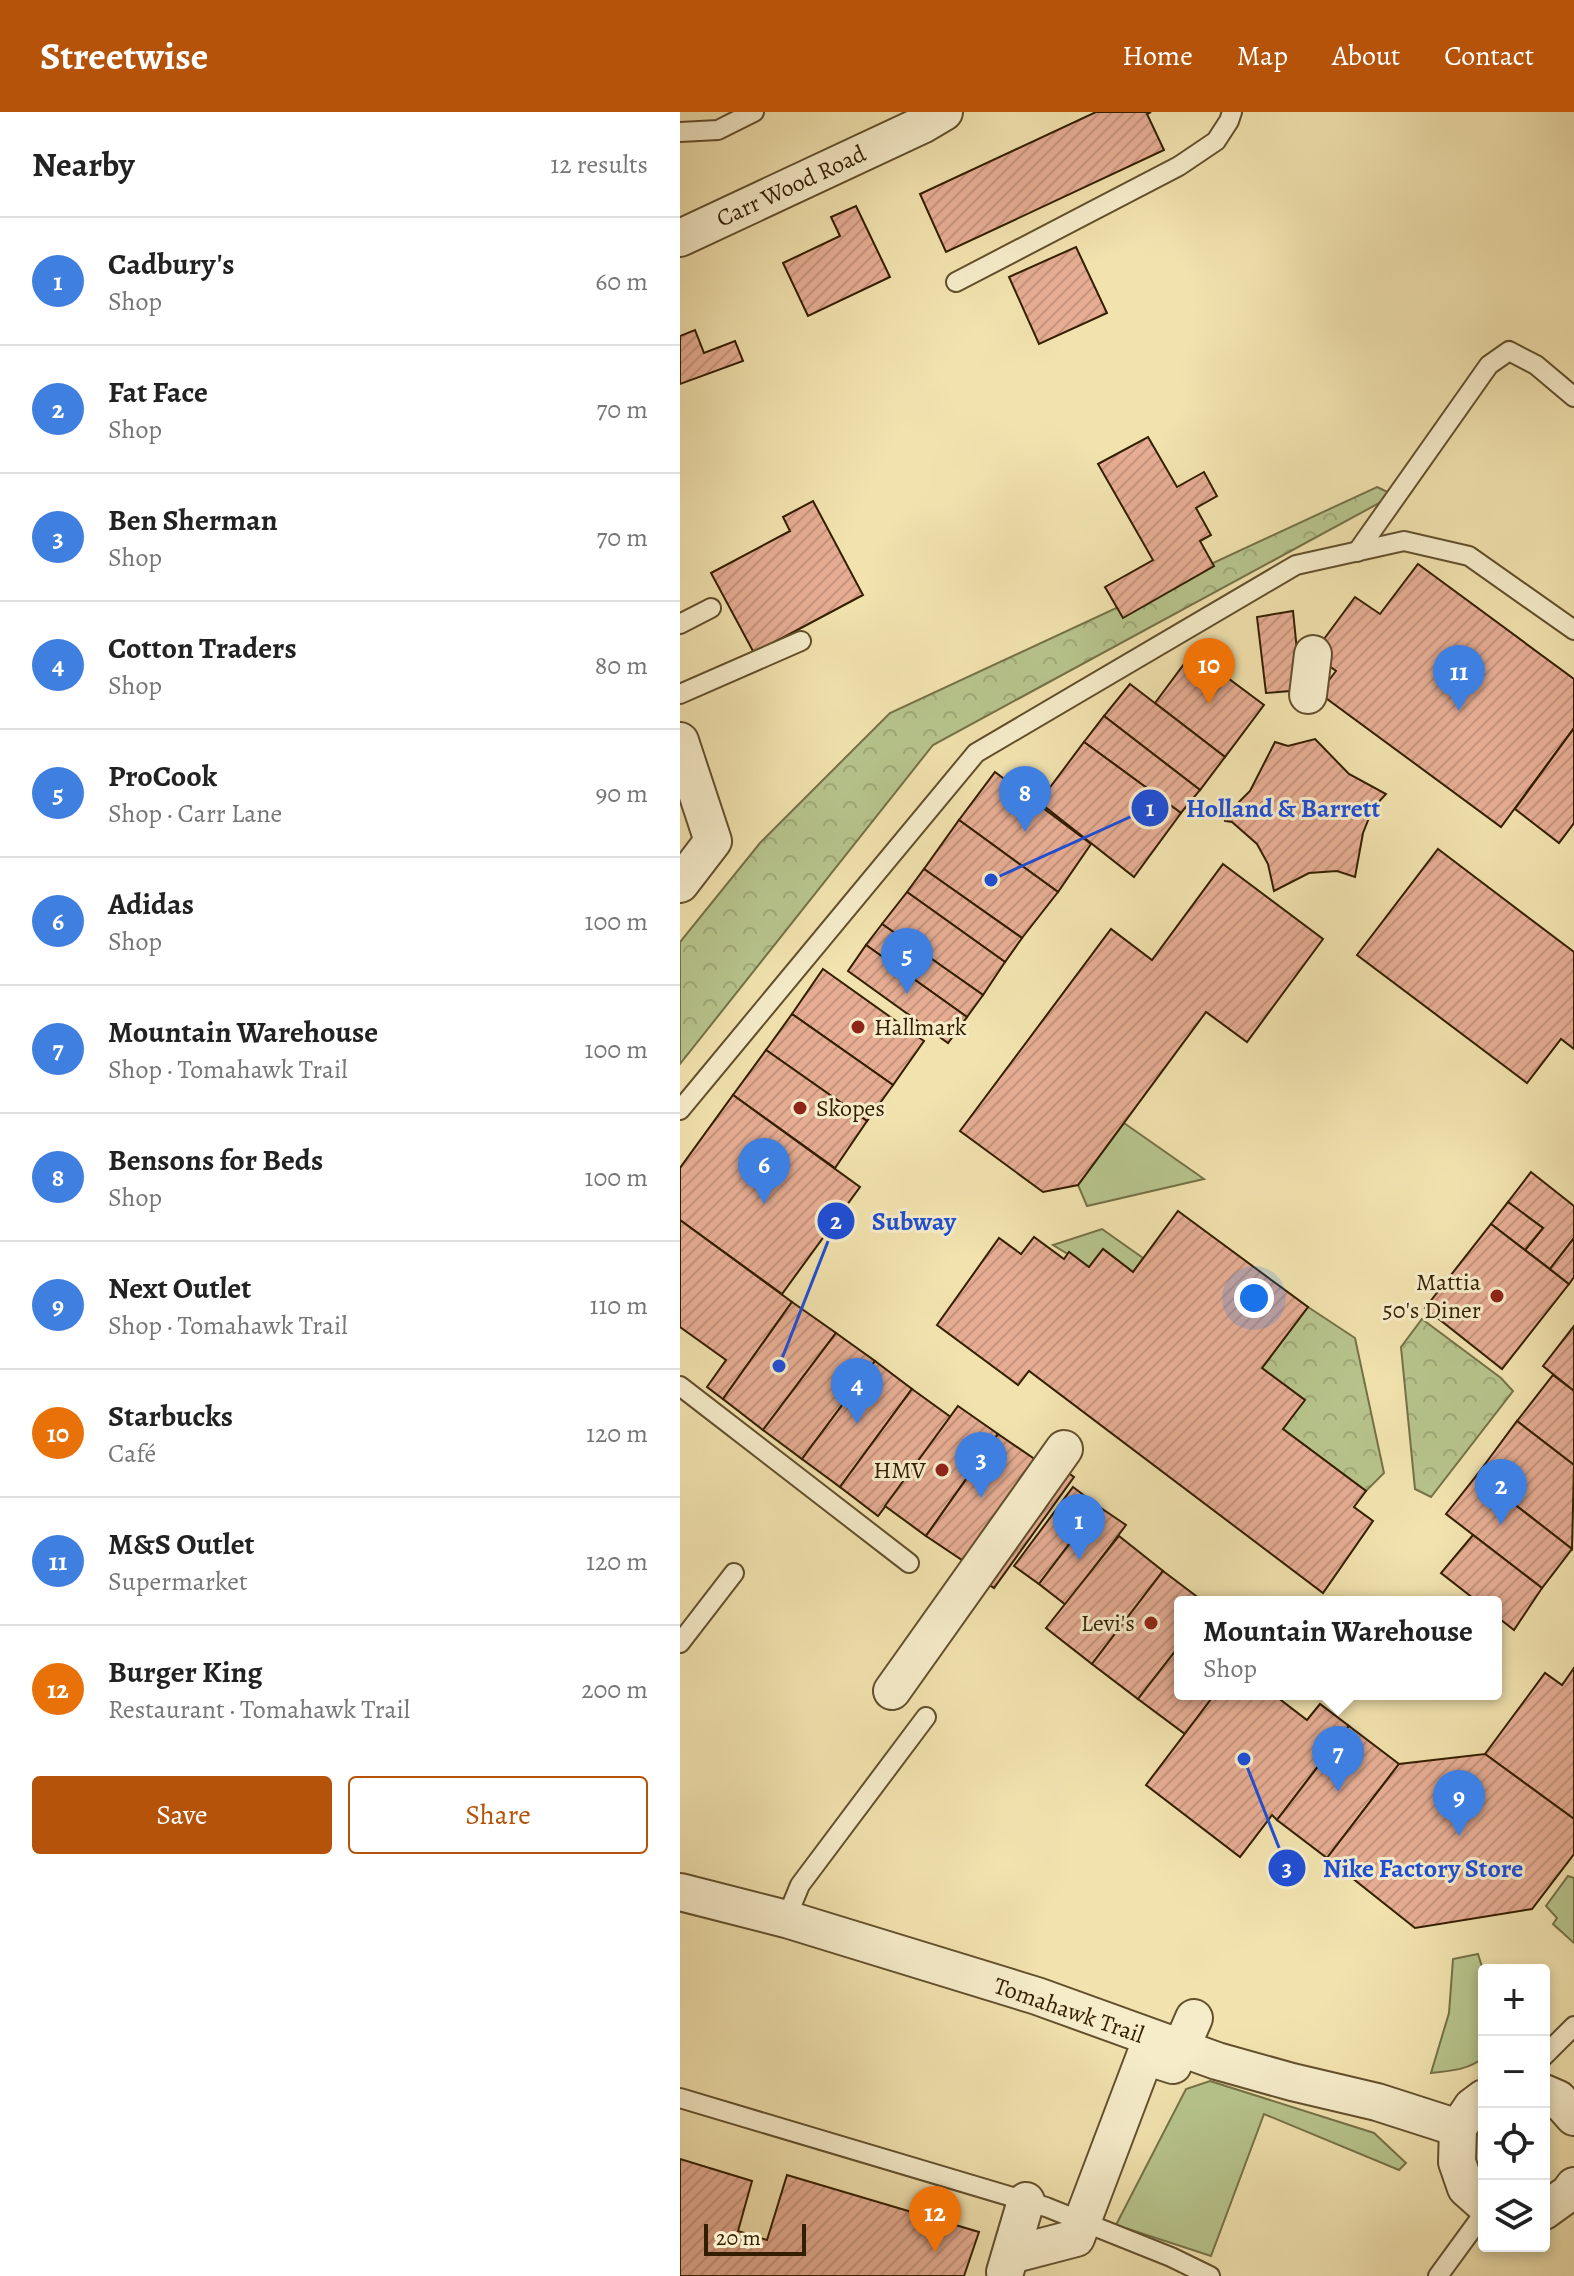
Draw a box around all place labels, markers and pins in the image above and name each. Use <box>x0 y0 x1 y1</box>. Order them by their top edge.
pin: 10 <box>1183 638 1235 704</box>
pin: 11 <box>1433 645 1485 711</box>
pin: 8 <box>999 766 1051 832</box>
callout: Holland & Barrett <box>1130 783 1396 833</box>
pin: 5 <box>881 928 933 994</box>
place label: Hallmark <box>874 1011 967 1043</box>
marker: Hallmark <box>849 1018 867 1036</box>
place label: Skopes <box>816 1092 885 1124</box>
marker: Skopes <box>791 1099 809 1117</box>
pin: 6 <box>738 1138 790 1204</box>
callout: Subway <box>816 1196 972 1246</box>
place label: Mattia 50's Diner <box>1383 1266 1482 1326</box>
marker: Mattia 50's Diner <box>1488 1287 1506 1305</box>
pin: 4 <box>831 1358 883 1424</box>
pin: 3 <box>955 1432 1007 1498</box>
place label: HMV <box>873 1454 926 1486</box>
pin: 2 <box>1475 1459 1527 1525</box>
marker: HMV <box>933 1461 951 1479</box>
pin: 1 <box>1053 1494 1105 1560</box>
place label: Levi's <box>1081 1607 1135 1639</box>
marker: Levi's <box>1142 1614 1160 1632</box>
pin: 7 <box>1312 1726 1364 1792</box>
pin: 9 <box>1433 1770 1485 1836</box>
callout: Nike Factory Store <box>1267 1843 1539 1893</box>
pin: 12 <box>909 2186 961 2252</box>

